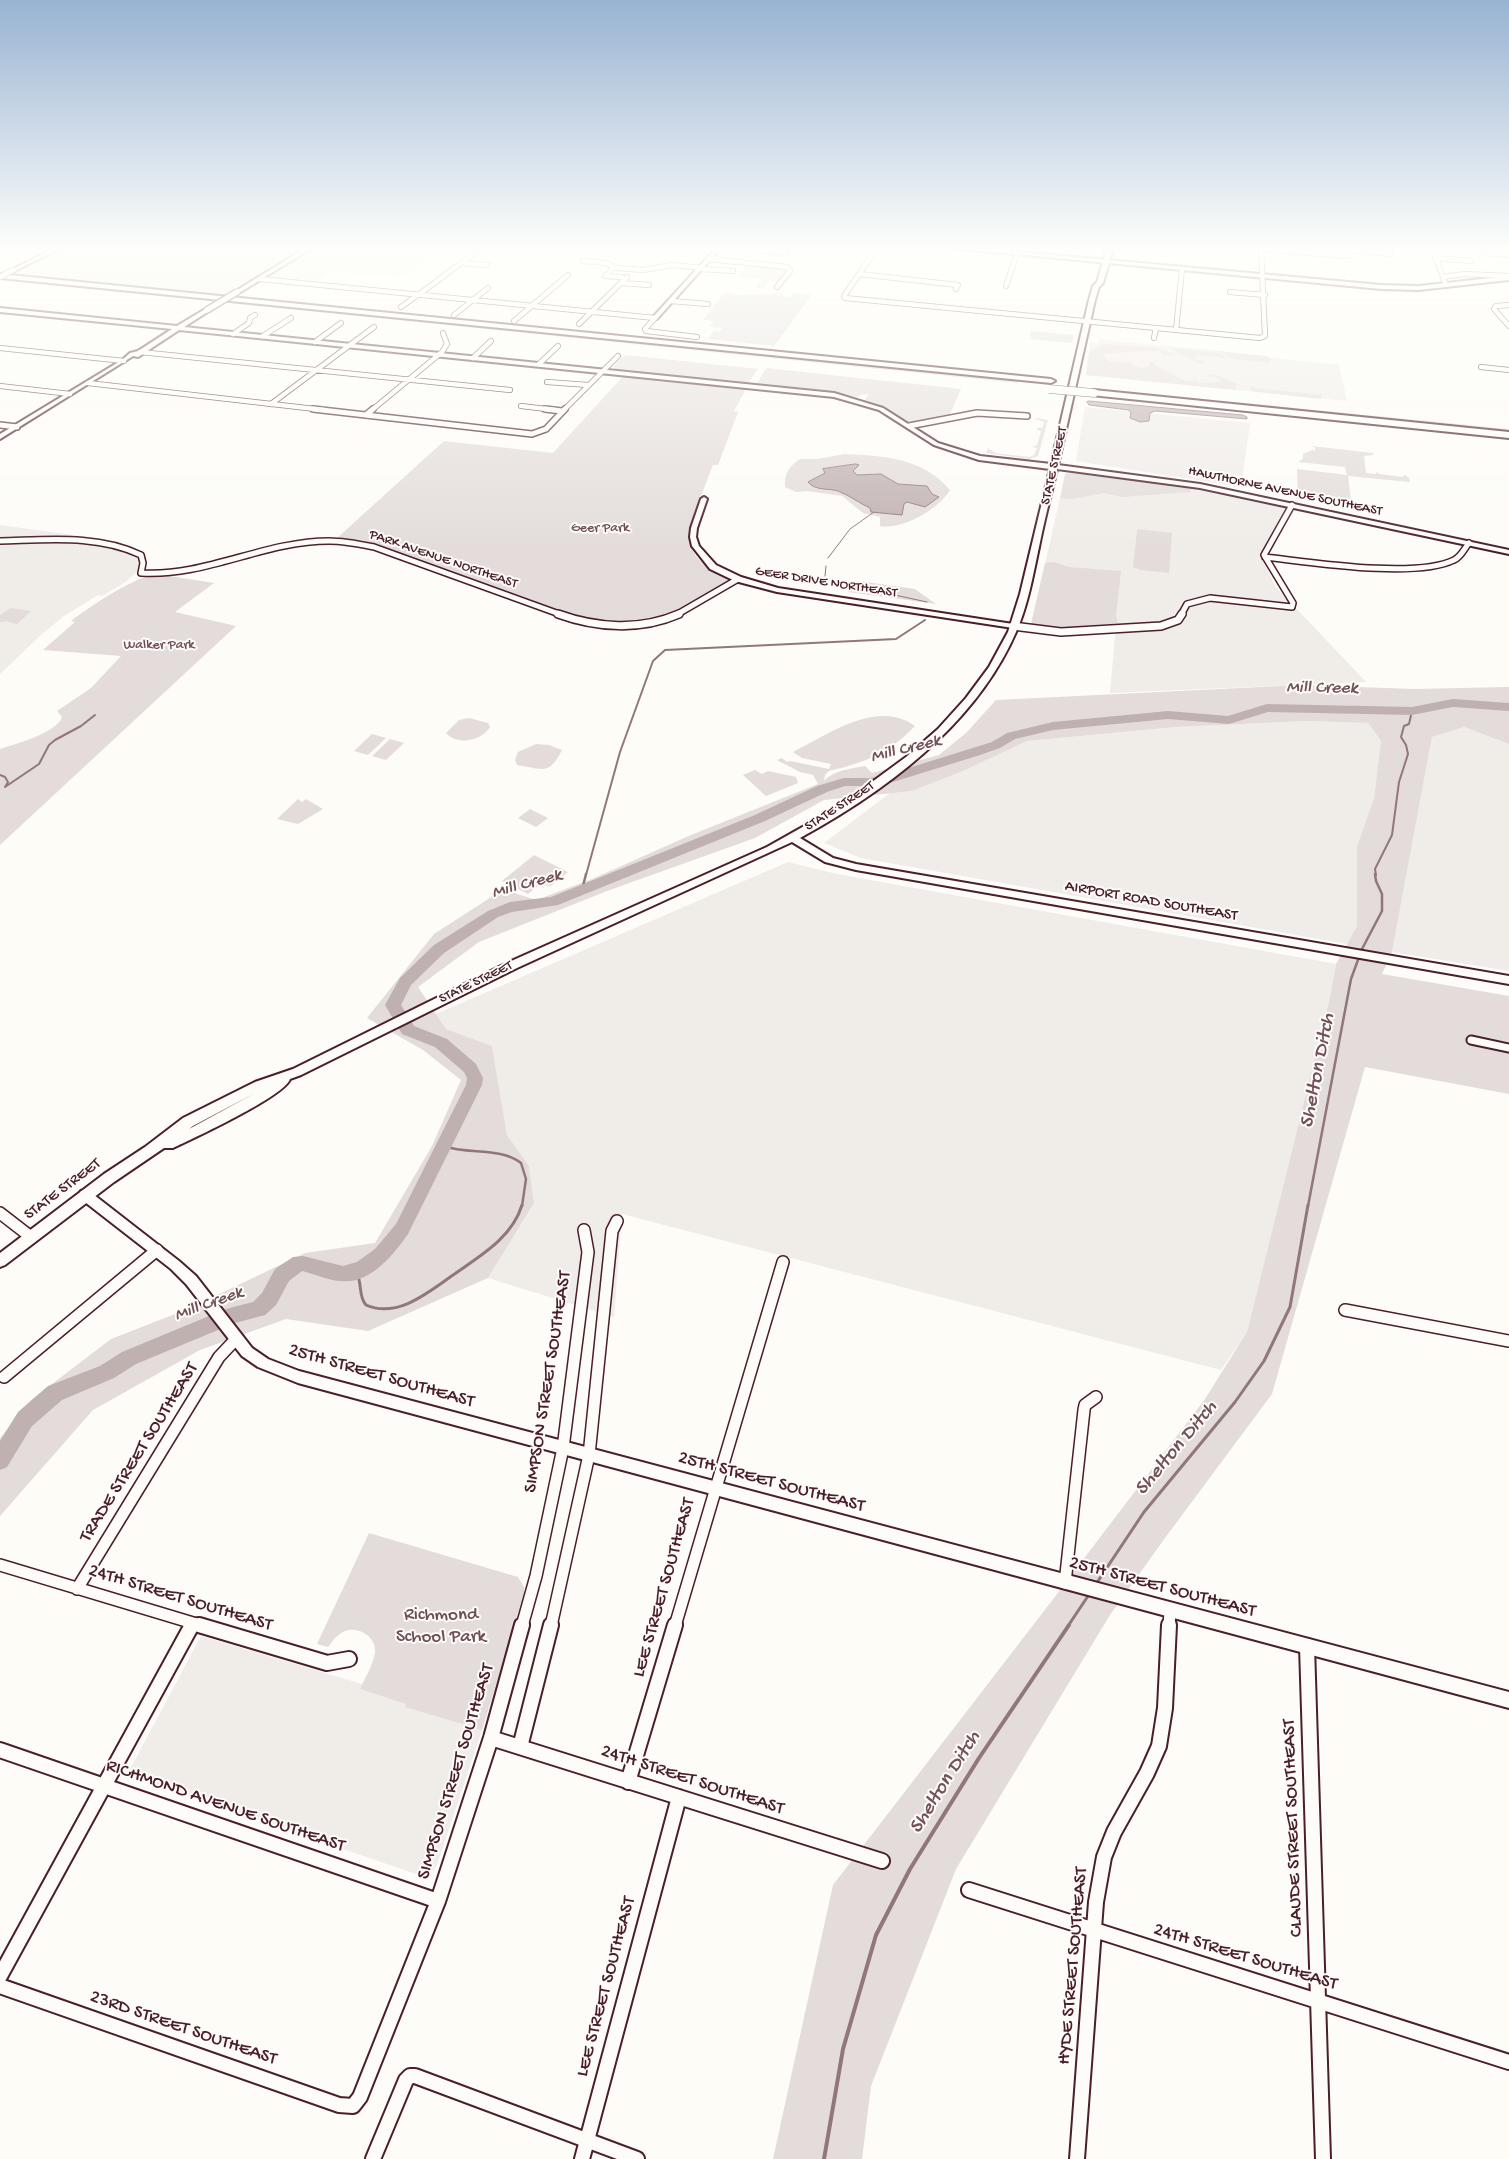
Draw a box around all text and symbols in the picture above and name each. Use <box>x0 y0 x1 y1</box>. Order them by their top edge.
street label: STATE STREET <box>1038 425 1072 507</box>
street label: HAWTHORNE AVENUE SOUTHEAST <box>1187 463 1383 521</box>
park label: Geer Park <box>571 521 629 537</box>
street label: PARK AVENUE NORTHEAST <box>367 527 519 593</box>
street label: GEER DRIVE NORTHEAST <box>754 563 898 603</box>
park label: Walker Park <box>123 638 195 654</box>
water label: Mill Creek <box>1286 678 1358 700</box>
water label: Mill Creek <box>869 731 943 769</box>
street label: STATE STREET <box>802 778 878 836</box>
water label: Mill Creek <box>490 865 564 905</box>
street label: AIRPORT ROAD SOUTHEAST <box>1063 877 1239 927</box>
street label: STATE STREET <box>437 958 515 1008</box>
water label: Shelton Ditch <box>1296 1012 1342 1130</box>
street label: STATE STREET <box>21 1155 105 1225</box>
street label: SIMPSON STREET SOUTHEAST <box>520 1269 578 1495</box>
water label: Mill Creek <box>172 1283 246 1327</box>
street label: 25TH STREET SOUTHEAST <box>286 1340 476 1414</box>
street label: TRADE STREET SOUTHEAST <box>75 1359 205 1547</box>
water label: Shelton Ditch <box>1130 1396 1224 1502</box>
street label: 25TH STREET SOUTHEAST <box>675 1447 867 1519</box>
street label: LEE STREET SOUTHEAST <box>629 1496 701 1680</box>
street label: 25TH STREET SOUTHEAST <box>1066 1552 1258 1624</box>
street label: 24TH STREET SOUTHEAST <box>85 1560 275 1638</box>
park label: Richmond School Park <box>396 1605 486 1649</box>
street label: SIMPSON STREET SOUTHEAST <box>413 1661 501 1883</box>
street label: CLAUDE STREET SOUTHEAST <box>1279 1719 1309 1937</box>
water label: Shelton Ditch <box>905 1727 987 1839</box>
street label: 24TH STREET SOUTHEAST <box>598 1741 786 1821</box>
street label: RICHMOND AVENUE SOUTHEAST <box>102 1755 348 1859</box>
street label: HYDE STREET SOUTHEAST <box>1054 1866 1094 2066</box>
street label: LEE STREET SOUTHEAST <box>572 1895 642 2079</box>
street label: 24TH STREET SOUTHEAST <box>1150 1919 1340 1997</box>
street label: 23RD STREET SOUTHEAST <box>87 1986 279 2072</box>

